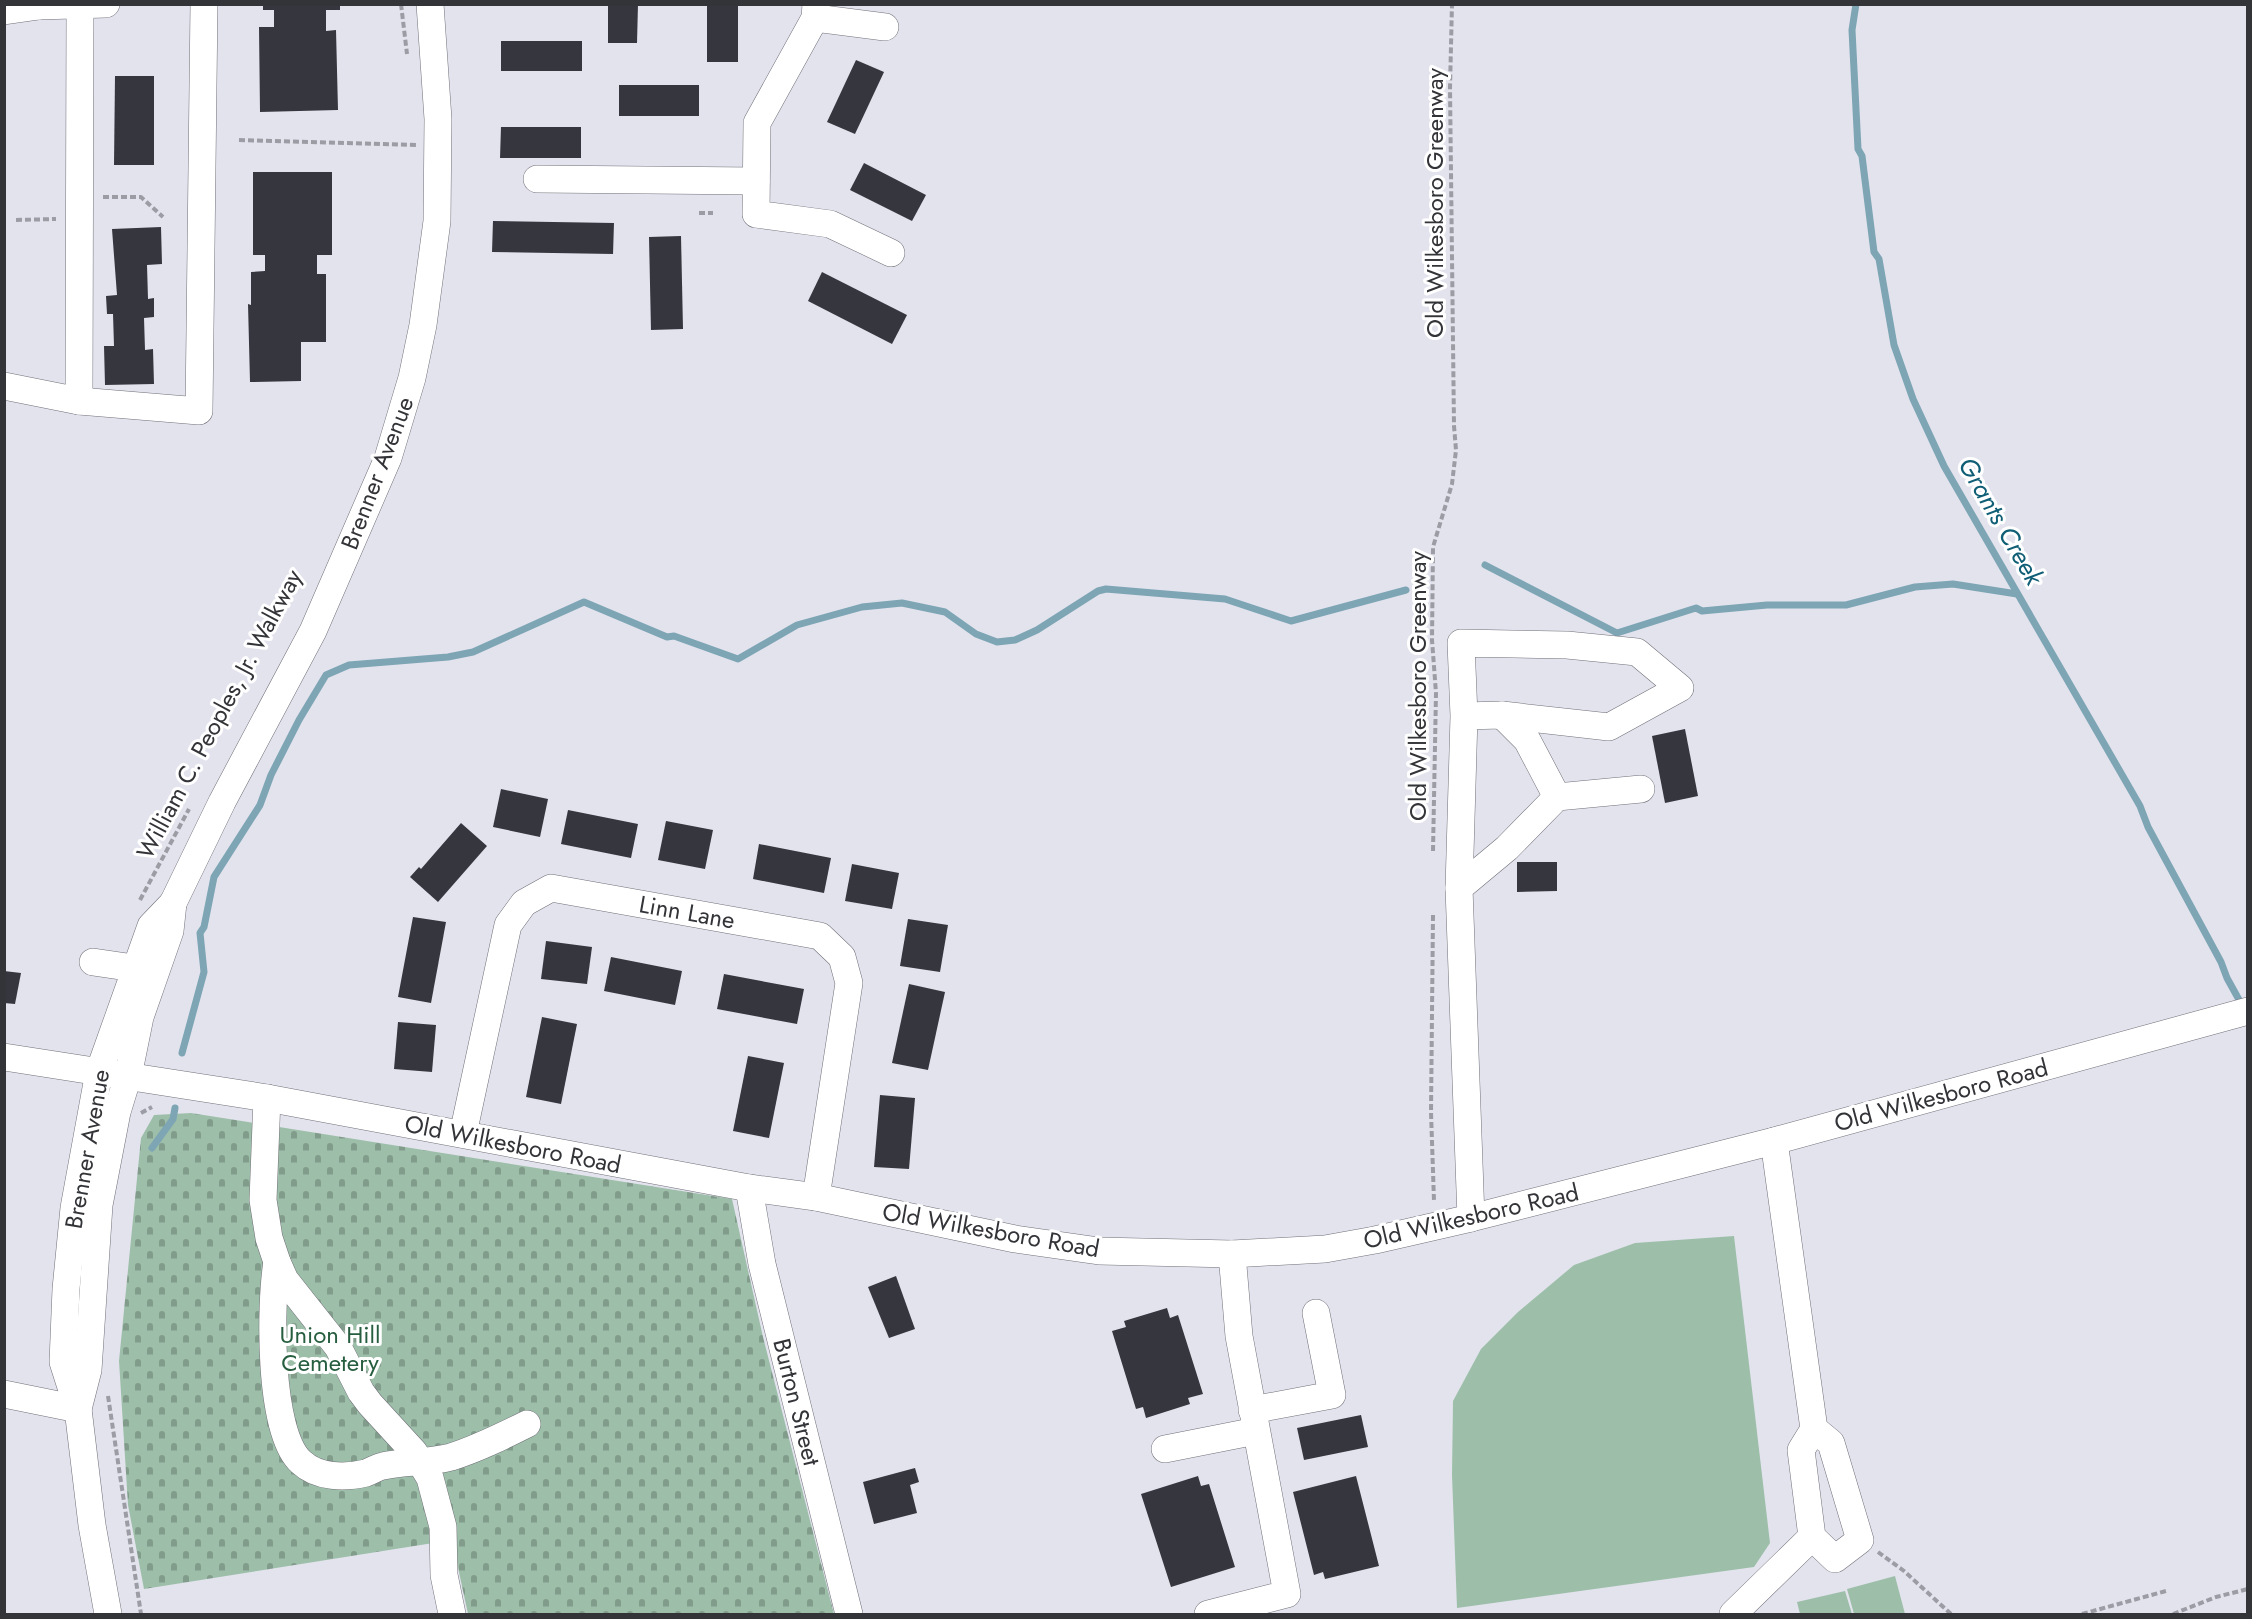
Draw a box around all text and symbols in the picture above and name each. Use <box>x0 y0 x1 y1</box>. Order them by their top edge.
street label: Old Wilkesboro Greenway <box>1417 68 1452 338</box>
street label: Brenner Avenue <box>332 391 422 555</box>
water label: Grants Creek <box>1949 450 2054 594</box>
street label: Old Wilkesboro Greenway <box>1400 551 1435 821</box>
street label: William C. Peoples, Jr. Walkway <box>128 563 311 865</box>
street label: Linn Lane <box>636 886 738 938</box>
street label: Old Wilkesboro Road <box>1830 1050 2052 1140</box>
street label: Brenner Avenue <box>56 1066 118 1232</box>
street label: Old Wilkesboro Road <box>402 1106 624 1182</box>
street label: Old Wilkesboro Road <box>1360 1174 1582 1258</box>
street label: Old Wilkesboro Road <box>880 1194 1102 1266</box>
park label: Union Hill Cemetery <box>279 1317 381 1380</box>
street label: Burton Street <box>764 1335 830 1470</box>

